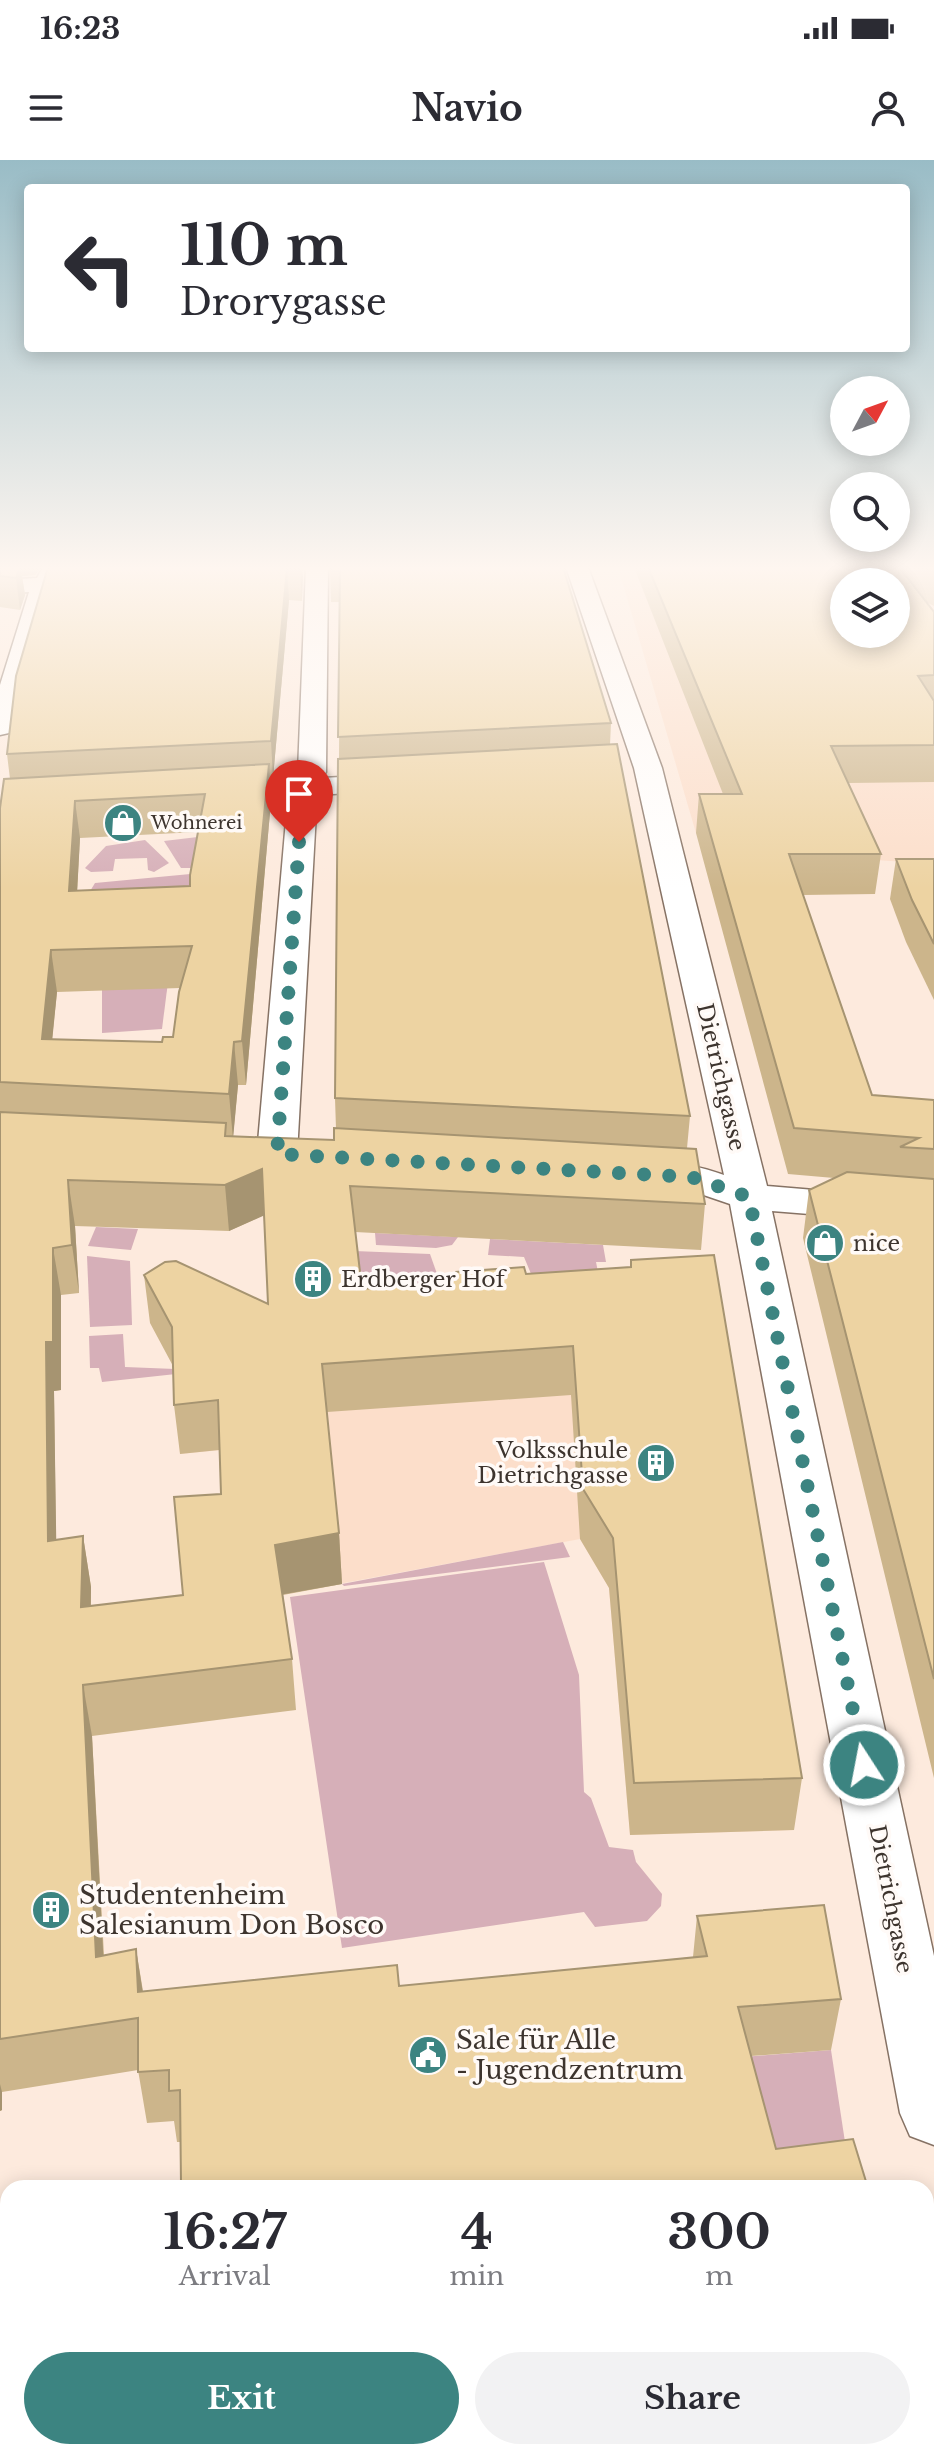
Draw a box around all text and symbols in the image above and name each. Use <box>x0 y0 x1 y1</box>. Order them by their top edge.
text: 16:23 <box>40 10 120 47</box>
icon: menu <box>24 86 68 130</box>
text: Navio <box>411 86 523 131</box>
icon: person <box>866 86 910 130</box>
text: 110 m <box>180 211 348 280</box>
icon: left <box>48 216 152 320</box>
text: Drorygasse <box>180 280 387 325</box>
north arrow <box>830 376 910 456</box>
map controls <box>830 376 910 648</box>
button: search <box>830 472 910 552</box>
button: layers <box>830 568 910 648</box>
pin <box>265 760 333 842</box>
icon: arrive <box>277 772 321 816</box>
shop icon: Wohnerei <box>102 802 144 844</box>
place label: Wohnerei <box>150 812 242 834</box>
street label: Dietrichgasse <box>691 1001 751 1153</box>
shop icon: nice <box>804 1222 846 1264</box>
place label: nice <box>853 1230 900 1257</box>
building icon: Erdberger Hof <box>292 1258 334 1300</box>
place label: Erdberger Hof <box>341 1266 508 1293</box>
place label: Volksschule Dietrichgasse <box>477 1437 628 1489</box>
building icon: Volksschule Dietrichgasse <box>635 1442 677 1484</box>
position arrow <box>822 1723 906 1807</box>
street label: Dietrichgasse <box>863 1822 919 1976</box>
place label: Studentenheim Salesianum Don Bosco <box>79 1879 384 1941</box>
building icon: Studentenheim Salesianum Don Bosco <box>30 1889 72 1931</box>
place label: Sale für Alle - Jugendzentrum <box>456 2024 683 2086</box>
public building icon: Sale für Alle - Jugendzentrum <box>407 2034 449 2076</box>
text: 16:27 <box>163 2202 286 2262</box>
text: 4 <box>461 2202 493 2262</box>
text: 300 <box>668 2202 771 2262</box>
text: Arrival <box>179 2260 271 2292</box>
text: min <box>450 2260 504 2292</box>
text: m <box>705 2260 733 2292</box>
button: Exit <box>24 2352 459 2444</box>
button: Share <box>475 2352 910 2444</box>

